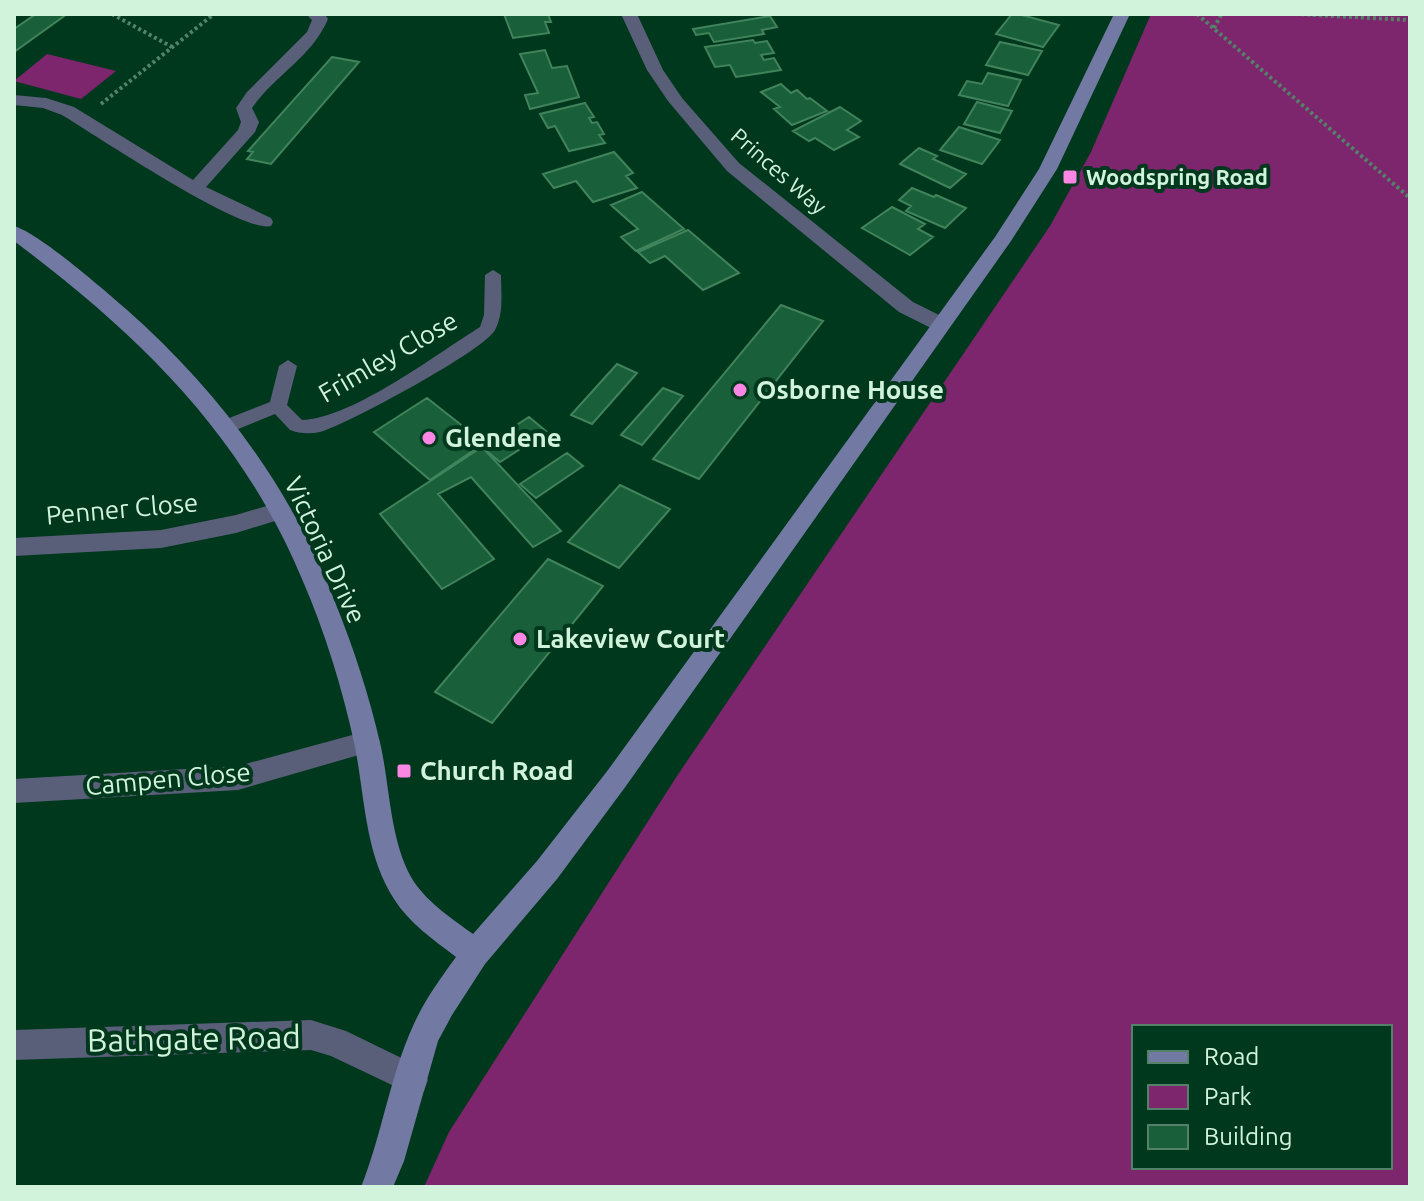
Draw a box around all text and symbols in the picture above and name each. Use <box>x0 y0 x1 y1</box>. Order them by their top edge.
street label: Princes Way <box>727 122 832 219</box>
place label: Woodspring Road <box>1086 164 1268 189</box>
marker: Woodspring Road <box>1061 168 1079 186</box>
street label: Frimley Close <box>313 305 462 408</box>
place label: Osborne House <box>756 375 944 404</box>
marker: Osborne House <box>731 381 749 399</box>
place label: Glendene <box>445 423 562 452</box>
marker: Glendene <box>420 429 438 447</box>
street label: Victoria Drive <box>279 472 372 628</box>
street label: Penner Close <box>45 487 199 530</box>
place label: Lakeview Court <box>536 624 725 653</box>
marker: Lakeview Court <box>511 630 529 648</box>
place label: Church Road <box>420 756 574 785</box>
street label: Campen Close <box>84 757 252 800</box>
marker: Church Road <box>395 762 413 780</box>
street label: Bathgate Road <box>87 1018 301 1058</box>
legend <box>1132 1025 1392 1169</box>
text: Road <box>1204 1043 1259 1070</box>
text: Park <box>1204 1083 1252 1110</box>
text: Building <box>1204 1123 1292 1150</box>

